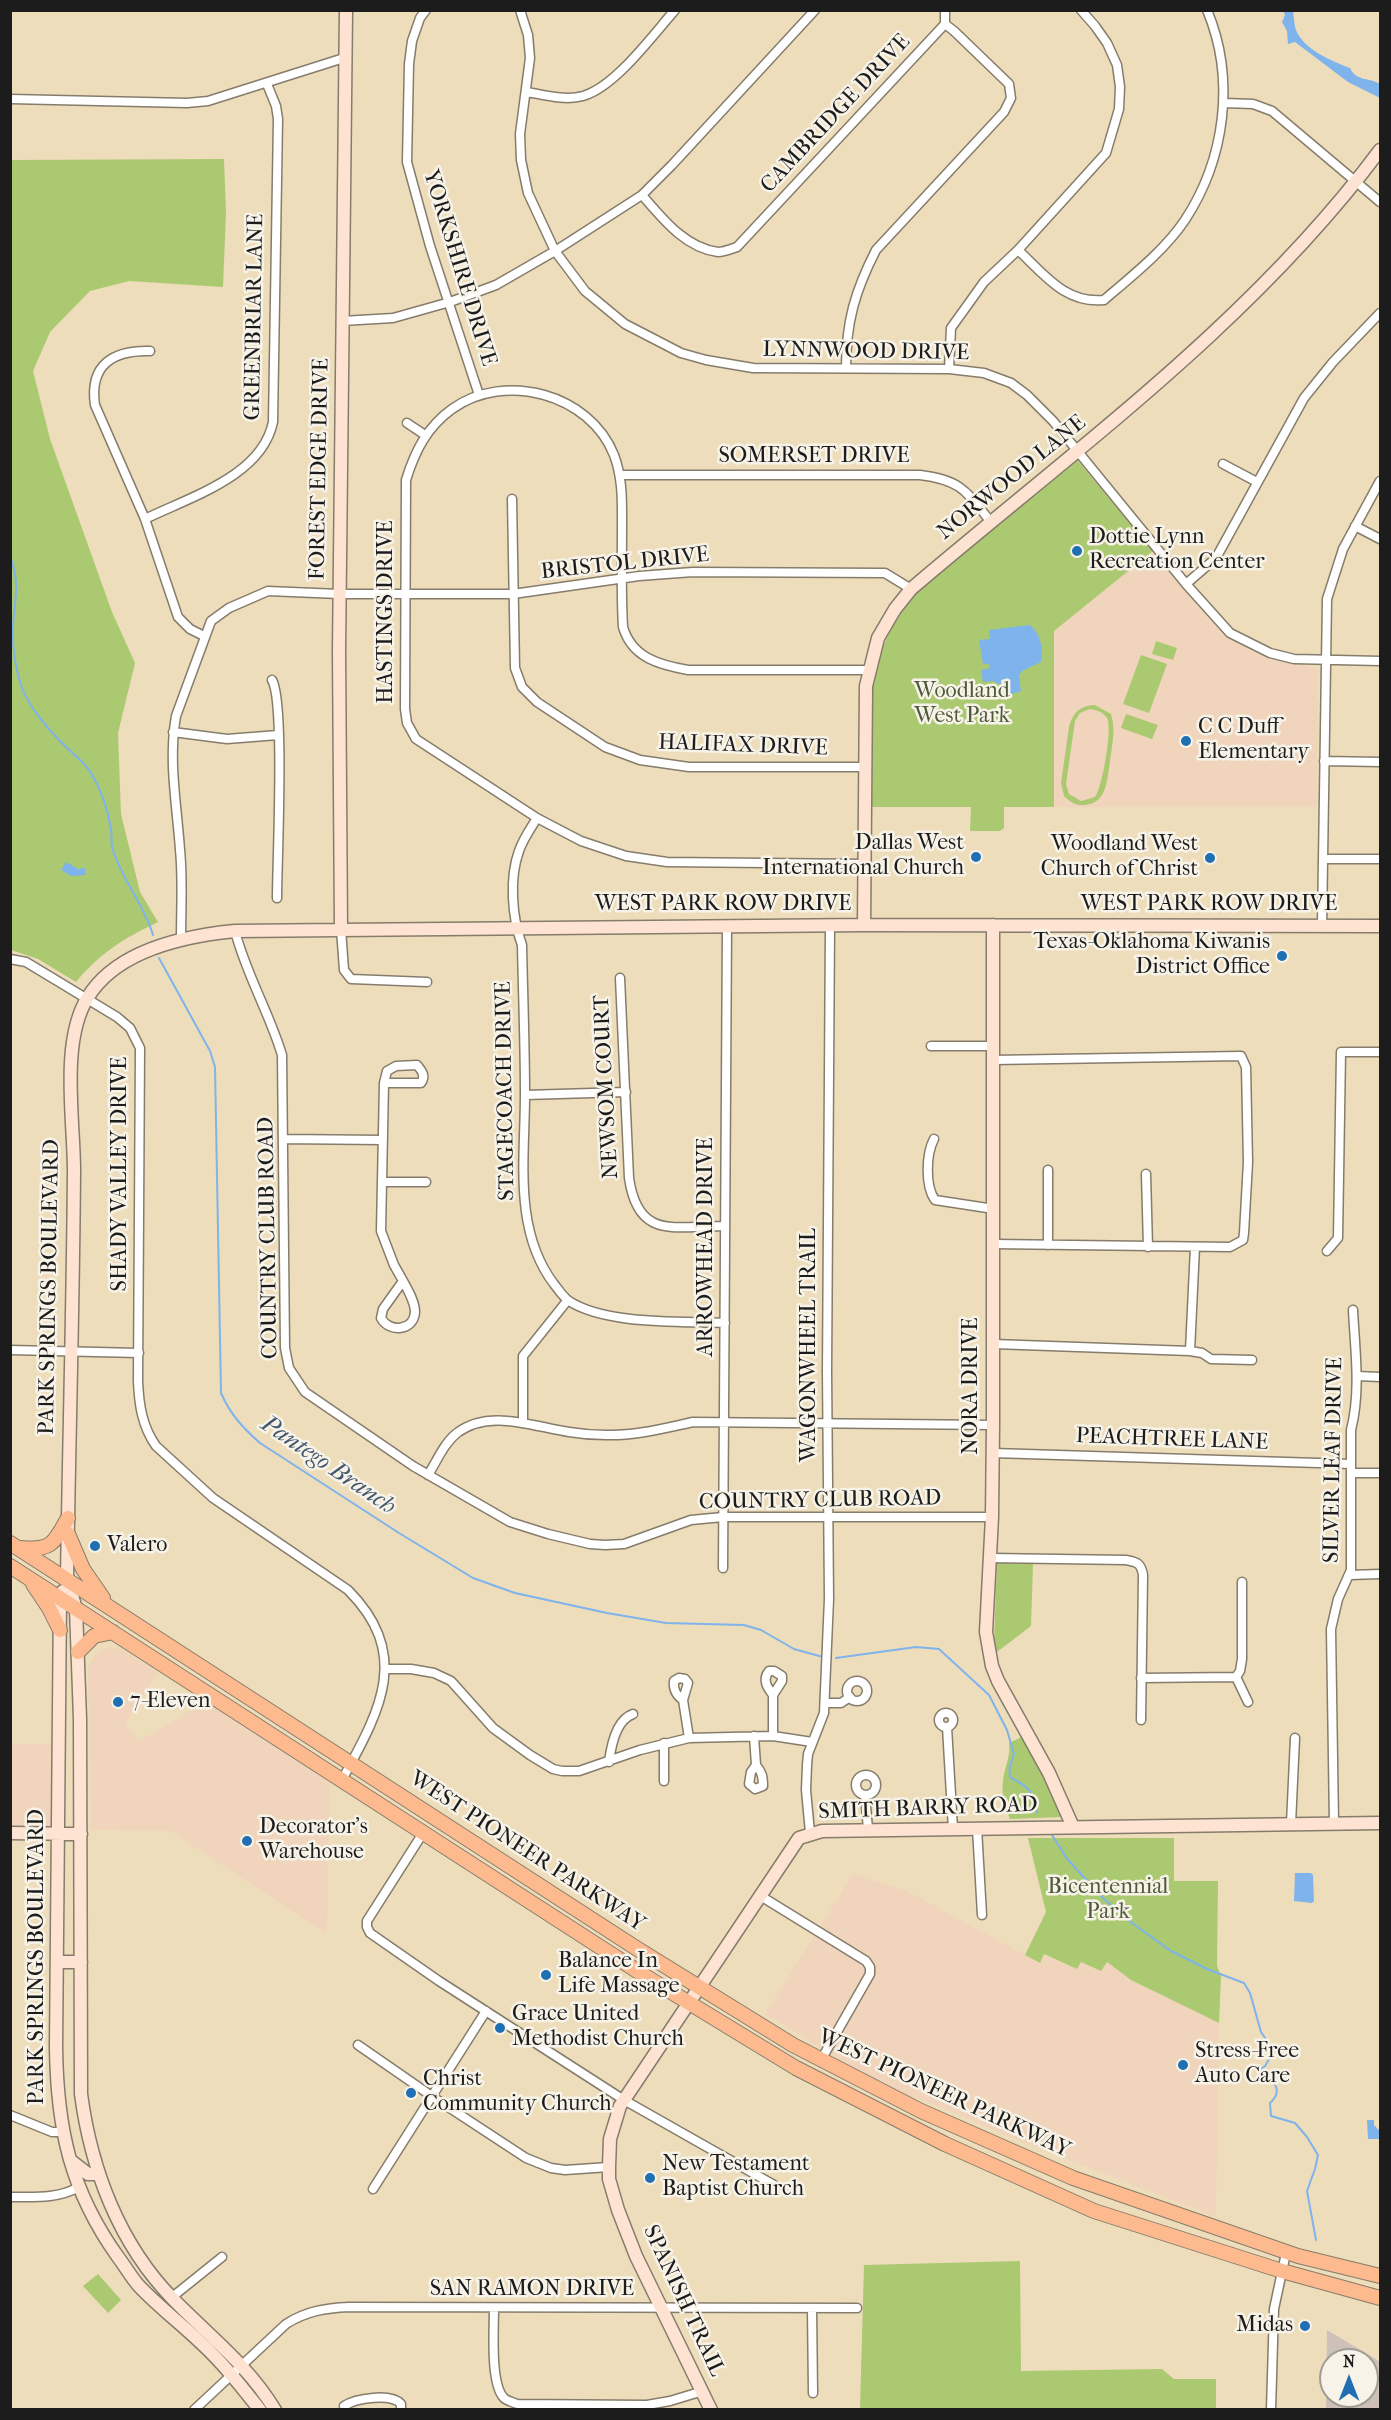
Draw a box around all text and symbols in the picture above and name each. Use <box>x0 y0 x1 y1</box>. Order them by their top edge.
street label: CAMBRIDGE DRIVE <box>756 29 916 199</box>
street label: YORKSHIRE DRIVE <box>417 167 501 369</box>
street label: GREENBRIAR LANE <box>240 213 270 421</box>
street label: LYNNWOOD DRIVE <box>762 337 970 367</box>
street label: FOREST EDGE DRIVE <box>305 358 335 580</box>
street label: NORWOOD LANE <box>932 410 1092 546</box>
street label: SOMERSET DRIVE <box>718 444 910 470</box>
street label: HASTINGS DRIVE <box>374 520 400 704</box>
place label: Dottie Lynn Recreation Center <box>1089 525 1265 576</box>
street label: BRISTOL DRIVE <box>540 542 710 586</box>
marker: Dottie Lynn Recreation Center <box>1070 544 1084 558</box>
park label: Woodland West Park <box>914 679 1010 730</box>
place label: C C Duff Elementary <box>1198 715 1309 766</box>
street label: HALIFAX DRIVE <box>658 730 828 762</box>
marker: C C Duff Elementary <box>1179 734 1193 748</box>
place label: Dallas West International Church <box>762 831 964 882</box>
place label: Woodland West Church of Christ <box>1041 832 1198 884</box>
marker: Dallas West International Church <box>969 850 983 864</box>
marker: Woodland West Church of Christ <box>1203 851 1217 865</box>
street label: WEST PARK ROW DRIVE <box>595 892 851 918</box>
street label: WEST PARK ROW DRIVE <box>1081 892 1337 918</box>
place label: Texas-Oklahoma Kiwanis District Office <box>1034 930 1270 981</box>
marker: Texas-Oklahoma Kiwanis District Office <box>1275 949 1289 963</box>
street label: STAGECOACH DRIVE <box>491 981 521 1201</box>
street label: NEWSOM COURT <box>589 994 625 1180</box>
street label: SHADY VALLEY DRIVE <box>108 1057 134 1291</box>
street label: COUNTRY CLUB ROAD <box>254 1117 284 1359</box>
street label: ARROWHEAD DRIVE <box>694 1137 720 1357</box>
street label: PARK SPRINGS BOULEVARD <box>34 1139 66 1435</box>
street label: WAGONWHEEL TRAIL <box>797 1228 823 1462</box>
street label: NORA DRIVE <box>959 1317 985 1455</box>
street label: SILVER LEAF DRIVE <box>1319 1357 1349 1563</box>
water label: Pantego Branch <box>255 1410 401 1522</box>
street label: PEACHTREE LANE <box>1075 1423 1269 1457</box>
street label: COUNTRY CLUB ROAD <box>699 1486 941 1516</box>
place label: Valero <box>107 1533 167 1559</box>
marker: Valero <box>88 1539 102 1553</box>
place label: 7-Eleven <box>130 1689 211 1715</box>
marker: 7-Eleven <box>111 1695 125 1709</box>
street label: WEST PIONEER PARKWAY <box>404 1766 650 1938</box>
street label: SMITH BARRY ROAD <box>818 1792 1038 1826</box>
street label: PARK SPRINGS BOULEVARD <box>25 1809 51 2105</box>
place label: Decorator's Warehouse <box>259 1815 368 1867</box>
marker: Decorator's Warehouse <box>240 1834 254 1848</box>
park label: Bicentennial Park <box>1048 1875 1168 1927</box>
place label: Balance In Life Massage <box>558 1949 680 2000</box>
marker: Balance In Life Massage <box>539 1968 553 1982</box>
place label: Grace United Methodist Church <box>512 2002 684 2054</box>
marker: Grace United Methodist Church <box>493 2021 507 2035</box>
street label: WEST PIONEER PARKWAY <box>813 2024 1075 2164</box>
place label: Stress-Free Auto Care <box>1195 2039 1299 2090</box>
marker: Stress-Free Auto Care <box>1176 2058 1190 2072</box>
place label: Christ Community Church <box>423 2067 612 2118</box>
marker: Christ Community Church <box>404 2086 418 2100</box>
place label: New Testament Baptist Church <box>662 2152 810 2204</box>
marker: New Testament Baptist Church <box>643 2171 657 2185</box>
street label: SPANISH TRAIL <box>636 2221 730 2381</box>
street label: SAN RAMON DRIVE <box>430 2277 634 2303</box>
place label: Midas <box>1236 2313 1293 2339</box>
marker: Midas <box>1298 2319 1312 2333</box>
north arrow <box>1319 2348 1379 2408</box>
text: N <box>1343 2352 1355 2371</box>

